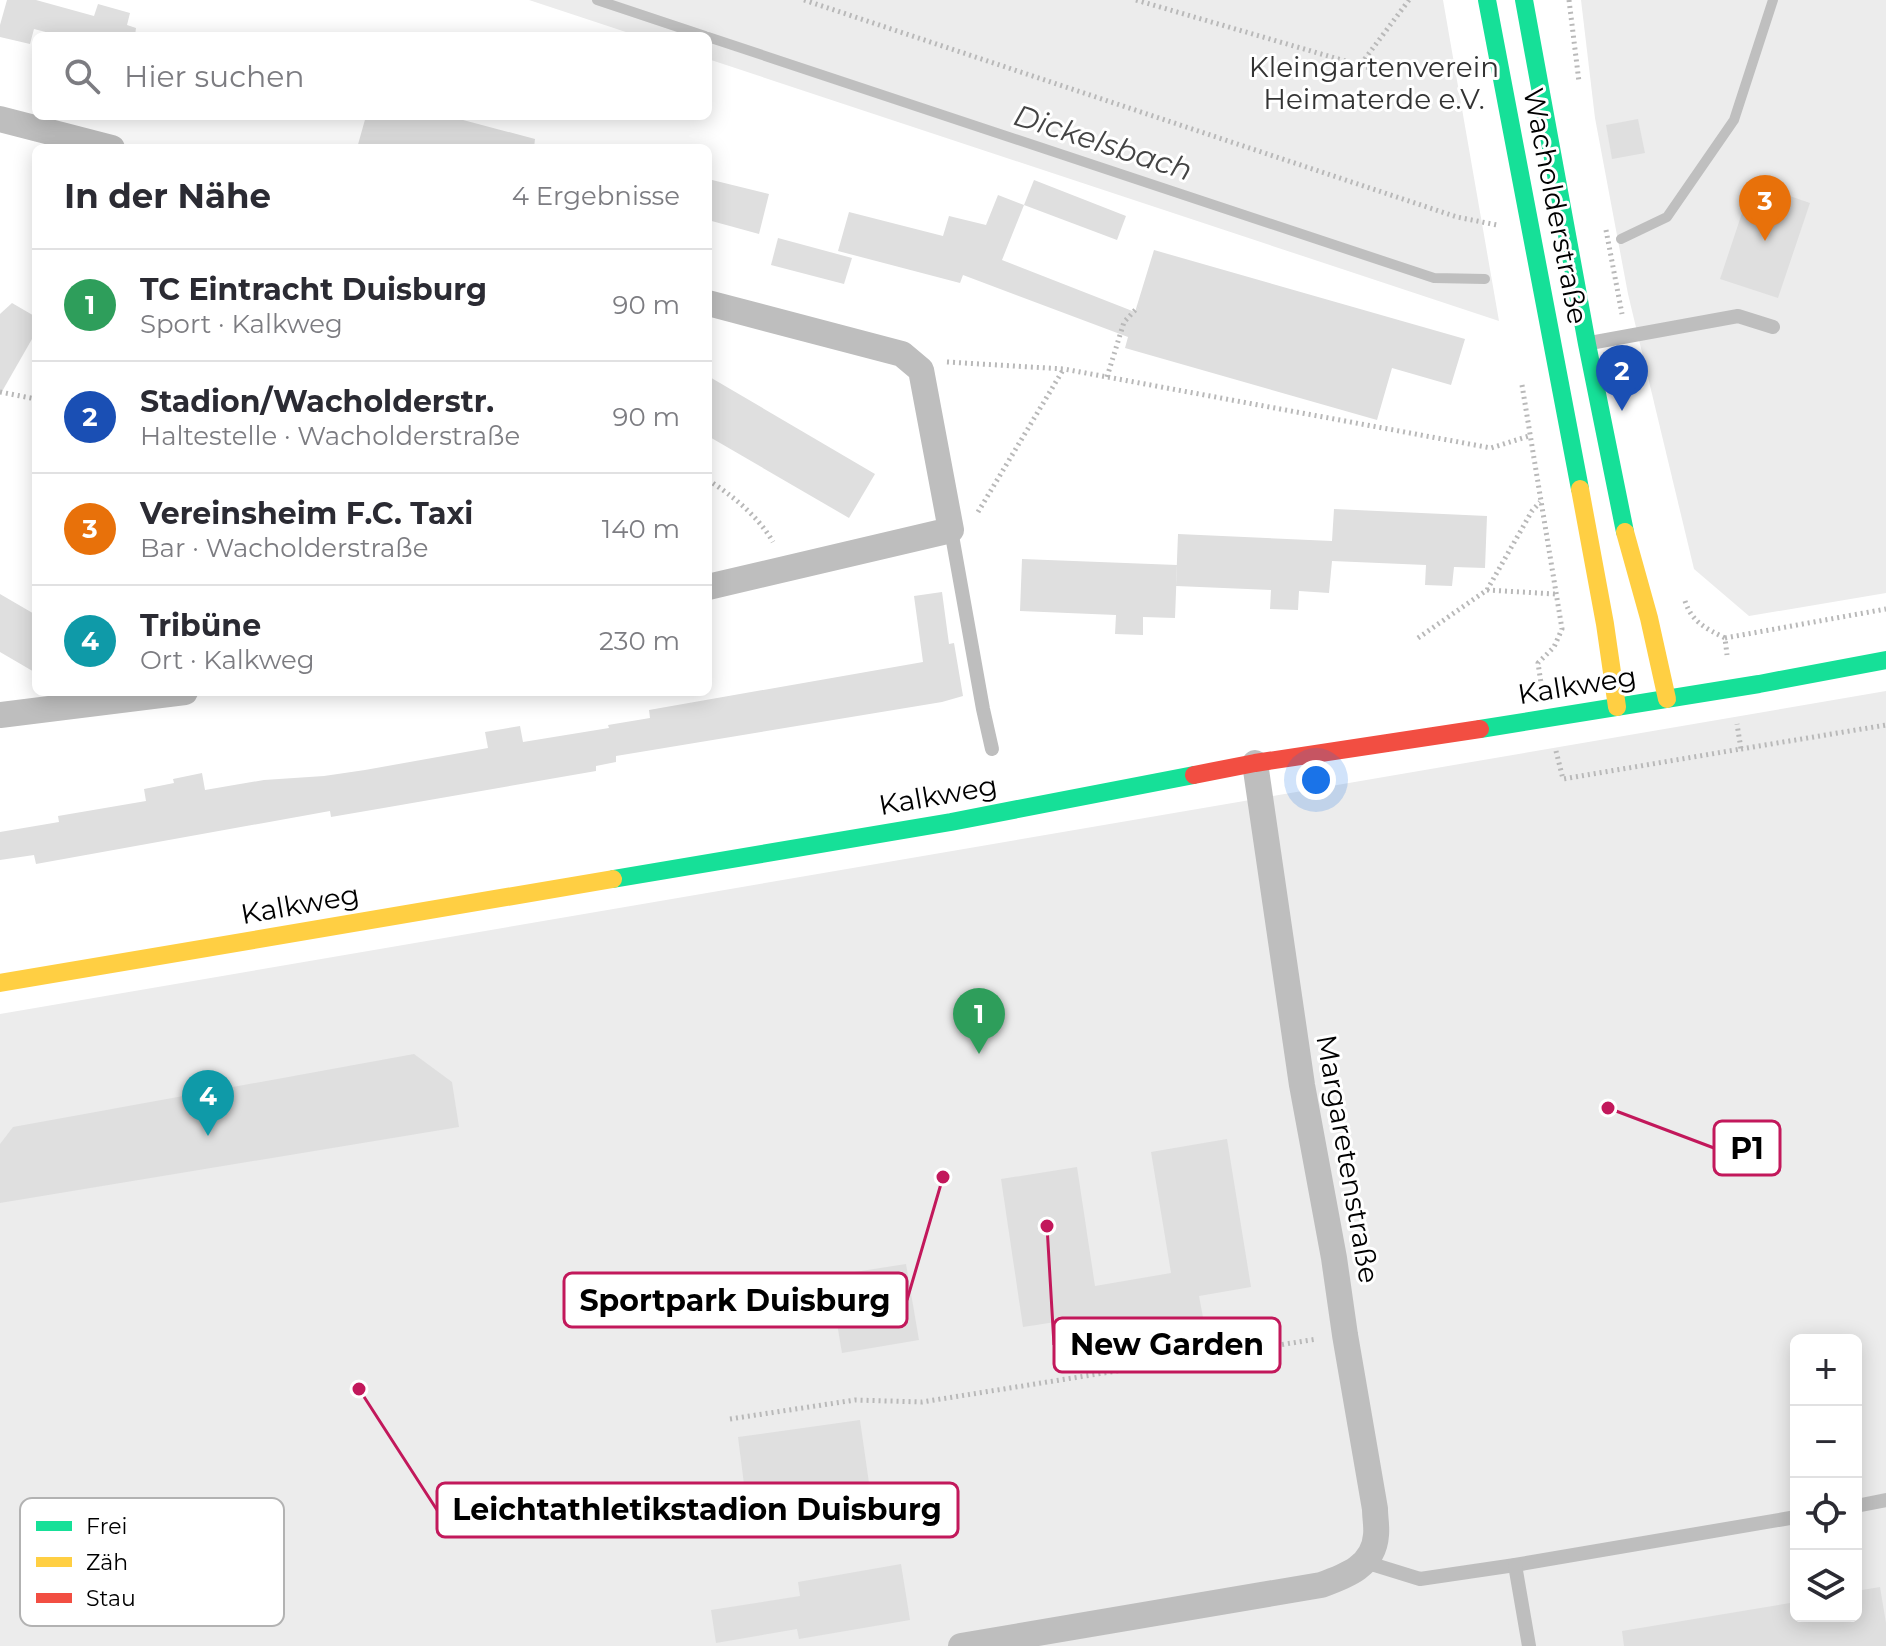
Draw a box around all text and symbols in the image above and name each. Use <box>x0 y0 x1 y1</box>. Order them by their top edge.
search box <box>32 32 712 120</box>
park label: Kleingartenverein Heimaterde e.V. <box>1249 50 1499 116</box>
icon: search <box>60 54 104 98</box>
text: Hier suchen <box>124 58 305 95</box>
street label: Wacholderstraße <box>1516 85 1596 327</box>
water label: Dickelsbach <box>1009 96 1197 189</box>
text: In der Nähe <box>64 175 271 217</box>
pin: 3 <box>1739 175 1791 241</box>
text: 4 Ergebnisse <box>512 180 680 212</box>
text: TC Eintracht Duisburg <box>140 271 487 308</box>
text: 1 <box>85 289 95 321</box>
text: 90 m <box>613 289 680 321</box>
text: Sport · Kalkweg <box>140 308 343 340</box>
pin: 2 <box>1596 345 1648 411</box>
text: Stadion/Wacholderstr. <box>140 383 494 420</box>
text: 2 <box>82 401 98 433</box>
text: 90 m <box>613 401 680 433</box>
text: Haltestelle · Wacholderstraße <box>140 420 520 452</box>
text: Vereinsheim F.C. Taxi <box>140 495 473 532</box>
text: 3 <box>82 513 98 545</box>
text: 140 m <box>602 513 680 545</box>
text: Bar · Wacholderstraße <box>140 532 428 564</box>
text: Tribüne <box>140 607 261 644</box>
text: 4 <box>81 625 99 657</box>
text: 230 m <box>599 625 680 657</box>
text: Ort · Kalkweg <box>140 644 315 676</box>
street label: Kalkweg <box>1515 659 1639 711</box>
your location <box>1296 760 1336 800</box>
street label: Kalkweg <box>876 768 1000 822</box>
street label: Kalkweg <box>238 877 362 931</box>
pin: 1 <box>953 988 1005 1054</box>
street label: Margaretenstraße <box>1309 1032 1387 1286</box>
pin: 4 <box>182 1070 234 1136</box>
callout: P1 <box>1714 1121 1780 1175</box>
text: P1 <box>1730 1130 1764 1167</box>
callout: Sportpark Duisburg <box>564 1273 907 1327</box>
text: Sportpark Duisburg <box>579 1282 891 1319</box>
callout: New Garden <box>1054 1318 1280 1372</box>
text: New Garden <box>1070 1326 1264 1363</box>
map controls <box>1790 1334 1862 1622</box>
button: + <box>1790 1334 1862 1406</box>
button: − <box>1790 1406 1862 1478</box>
button: locate <box>1790 1478 1862 1550</box>
callout: Leichtathletikstadion Duisburg <box>437 1483 958 1537</box>
text: Leichtathletikstadion Duisburg <box>452 1491 942 1528</box>
legend <box>20 1498 284 1626</box>
text: Frei <box>86 1513 127 1540</box>
text: Zäh <box>86 1549 128 1576</box>
button: layers <box>1790 1550 1862 1622</box>
text: Stau <box>86 1585 136 1612</box>

